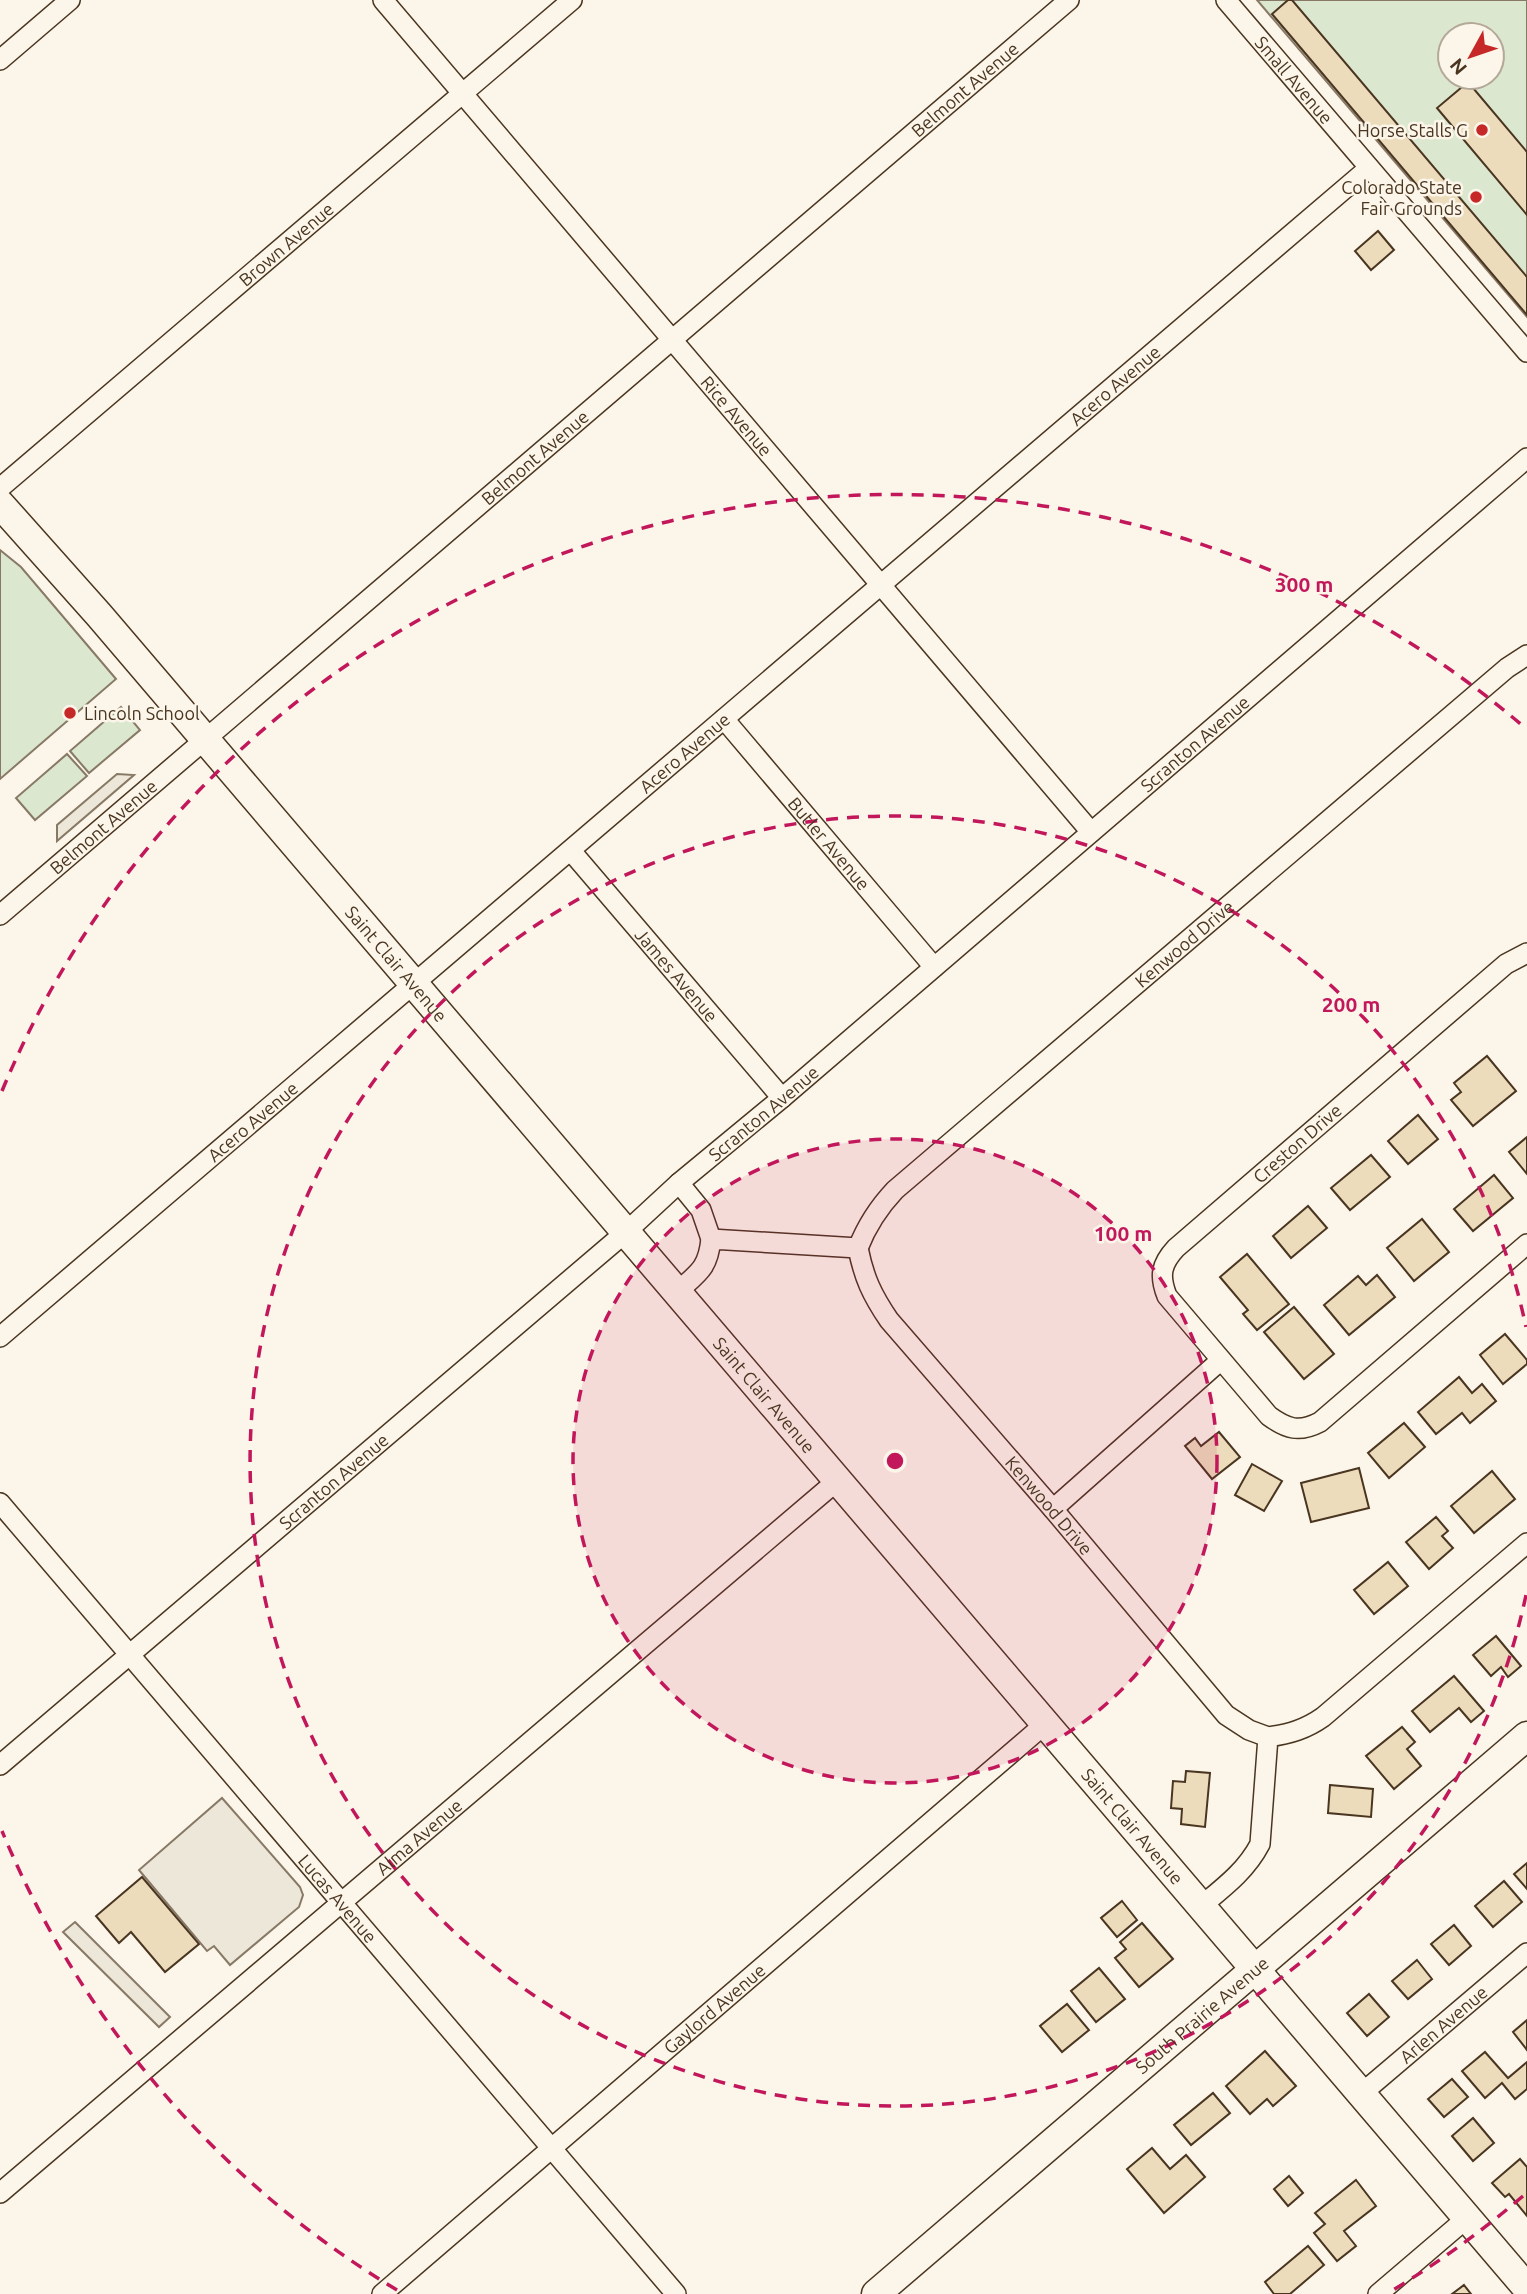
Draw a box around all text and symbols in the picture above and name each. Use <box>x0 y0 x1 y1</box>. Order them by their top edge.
north arrow <box>1436 21 1506 91</box>
street label: Small Avenue <box>1251 32 1337 128</box>
street label: Belmont Avenue <box>907 38 1022 140</box>
text: N <box>1445 54 1471 79</box>
place label: Horse Stalls G <box>1357 120 1468 140</box>
marker: Horse Stalls G <box>1474 122 1490 138</box>
place label: Colorado State Fair Grounds <box>1341 177 1462 218</box>
marker: Colorado State Fair Grounds <box>1468 189 1484 205</box>
street label: Brown Avenue <box>235 198 337 290</box>
street label: Acero Avenue <box>1066 341 1164 429</box>
street label: Rice Avenue <box>697 372 776 460</box>
street label: Belmont Avenue <box>477 406 592 508</box>
text: 300 m <box>1275 572 1333 596</box>
street label: Scranton Avenue <box>1136 691 1253 796</box>
place label: Lincoln School <box>84 703 200 723</box>
marker: Lincoln School <box>62 705 78 721</box>
street label: Acero Avenue <box>635 709 734 797</box>
street label: Belmont Avenue <box>46 775 161 878</box>
street label: Butler Avenue <box>785 793 874 894</box>
street label: Kenwood Drive <box>1131 896 1238 991</box>
street label: Saint Clair Avenue <box>342 902 451 1025</box>
street label: James Avenue <box>632 924 722 1026</box>
text: 200 m <box>1322 992 1380 1016</box>
street label: Scranton Avenue <box>704 1061 822 1164</box>
street label: Acero Avenue <box>203 1077 302 1165</box>
street label: Creston Drive <box>1249 1099 1345 1187</box>
text: 100 m <box>1094 1221 1152 1245</box>
street label: Saint Clair Avenue <box>710 1333 820 1457</box>
street label: Scranton Avenue <box>275 1429 392 1533</box>
centre of rings <box>883 1449 907 1473</box>
street label: Kenwood Drive <box>1002 1452 1097 1559</box>
street label: Saint Clair Avenue <box>1078 1764 1188 1888</box>
street label: Alma Avenue <box>372 1795 466 1879</box>
street label: Lucas Avenue <box>295 1850 381 1946</box>
street label: South Prairie Avenue <box>1131 1952 1272 2077</box>
street label: Gaylord Avenue <box>659 1959 769 2058</box>
street label: Arlen Avenue <box>1396 1981 1491 2067</box>

